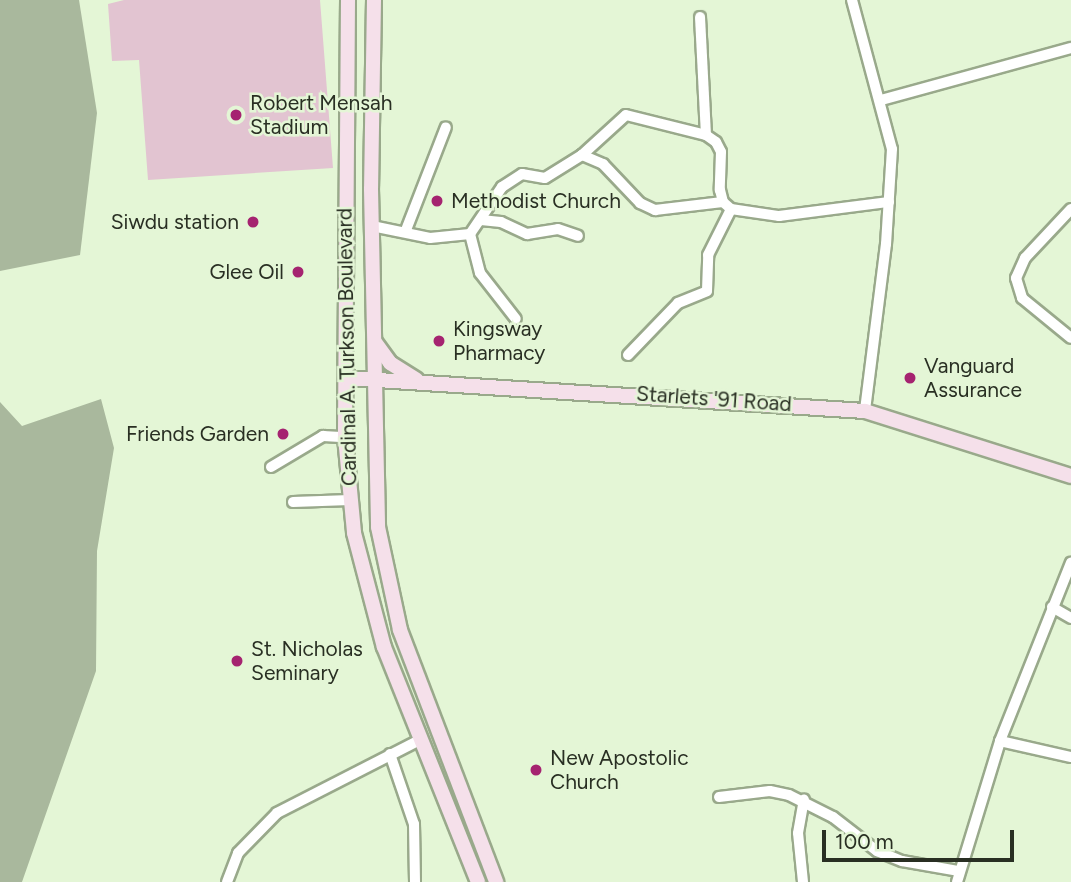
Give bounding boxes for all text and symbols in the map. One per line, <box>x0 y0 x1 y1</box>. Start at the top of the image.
place label: Robert Mensah Stadium <box>250 90 392 140</box>
marker: Robert Mensah Stadium <box>228 107 244 123</box>
place label: Methodist Church <box>451 188 621 214</box>
marker: Methodist Church <box>429 193 445 209</box>
street label: Cardinal A. Turkson Boulevard <box>332 208 362 486</box>
place label: Siwdu station <box>111 209 239 235</box>
marker: Siwdu station <box>245 214 261 230</box>
place label: Glee Oil <box>210 259 284 285</box>
marker: Glee Oil <box>290 264 306 280</box>
place label: Kingsway Pharmacy <box>453 316 545 366</box>
marker: Kingsway Pharmacy <box>431 333 447 349</box>
place label: Vanguard Assurance <box>924 353 1022 403</box>
marker: Vanguard Assurance <box>902 370 918 386</box>
street label: Starlets '91 Road <box>635 381 793 417</box>
place label: Friends Garden <box>126 421 269 447</box>
marker: Friends Garden <box>275 426 291 442</box>
place label: St. Nicholas Seminary <box>251 636 363 686</box>
marker: St. Nicholas Seminary <box>229 653 245 669</box>
place label: New Apostolic Church <box>550 745 689 795</box>
marker: New Apostolic Church <box>528 762 544 778</box>
scale bar <box>826 816 1018 860</box>
text: 100 m <box>835 829 894 854</box>

